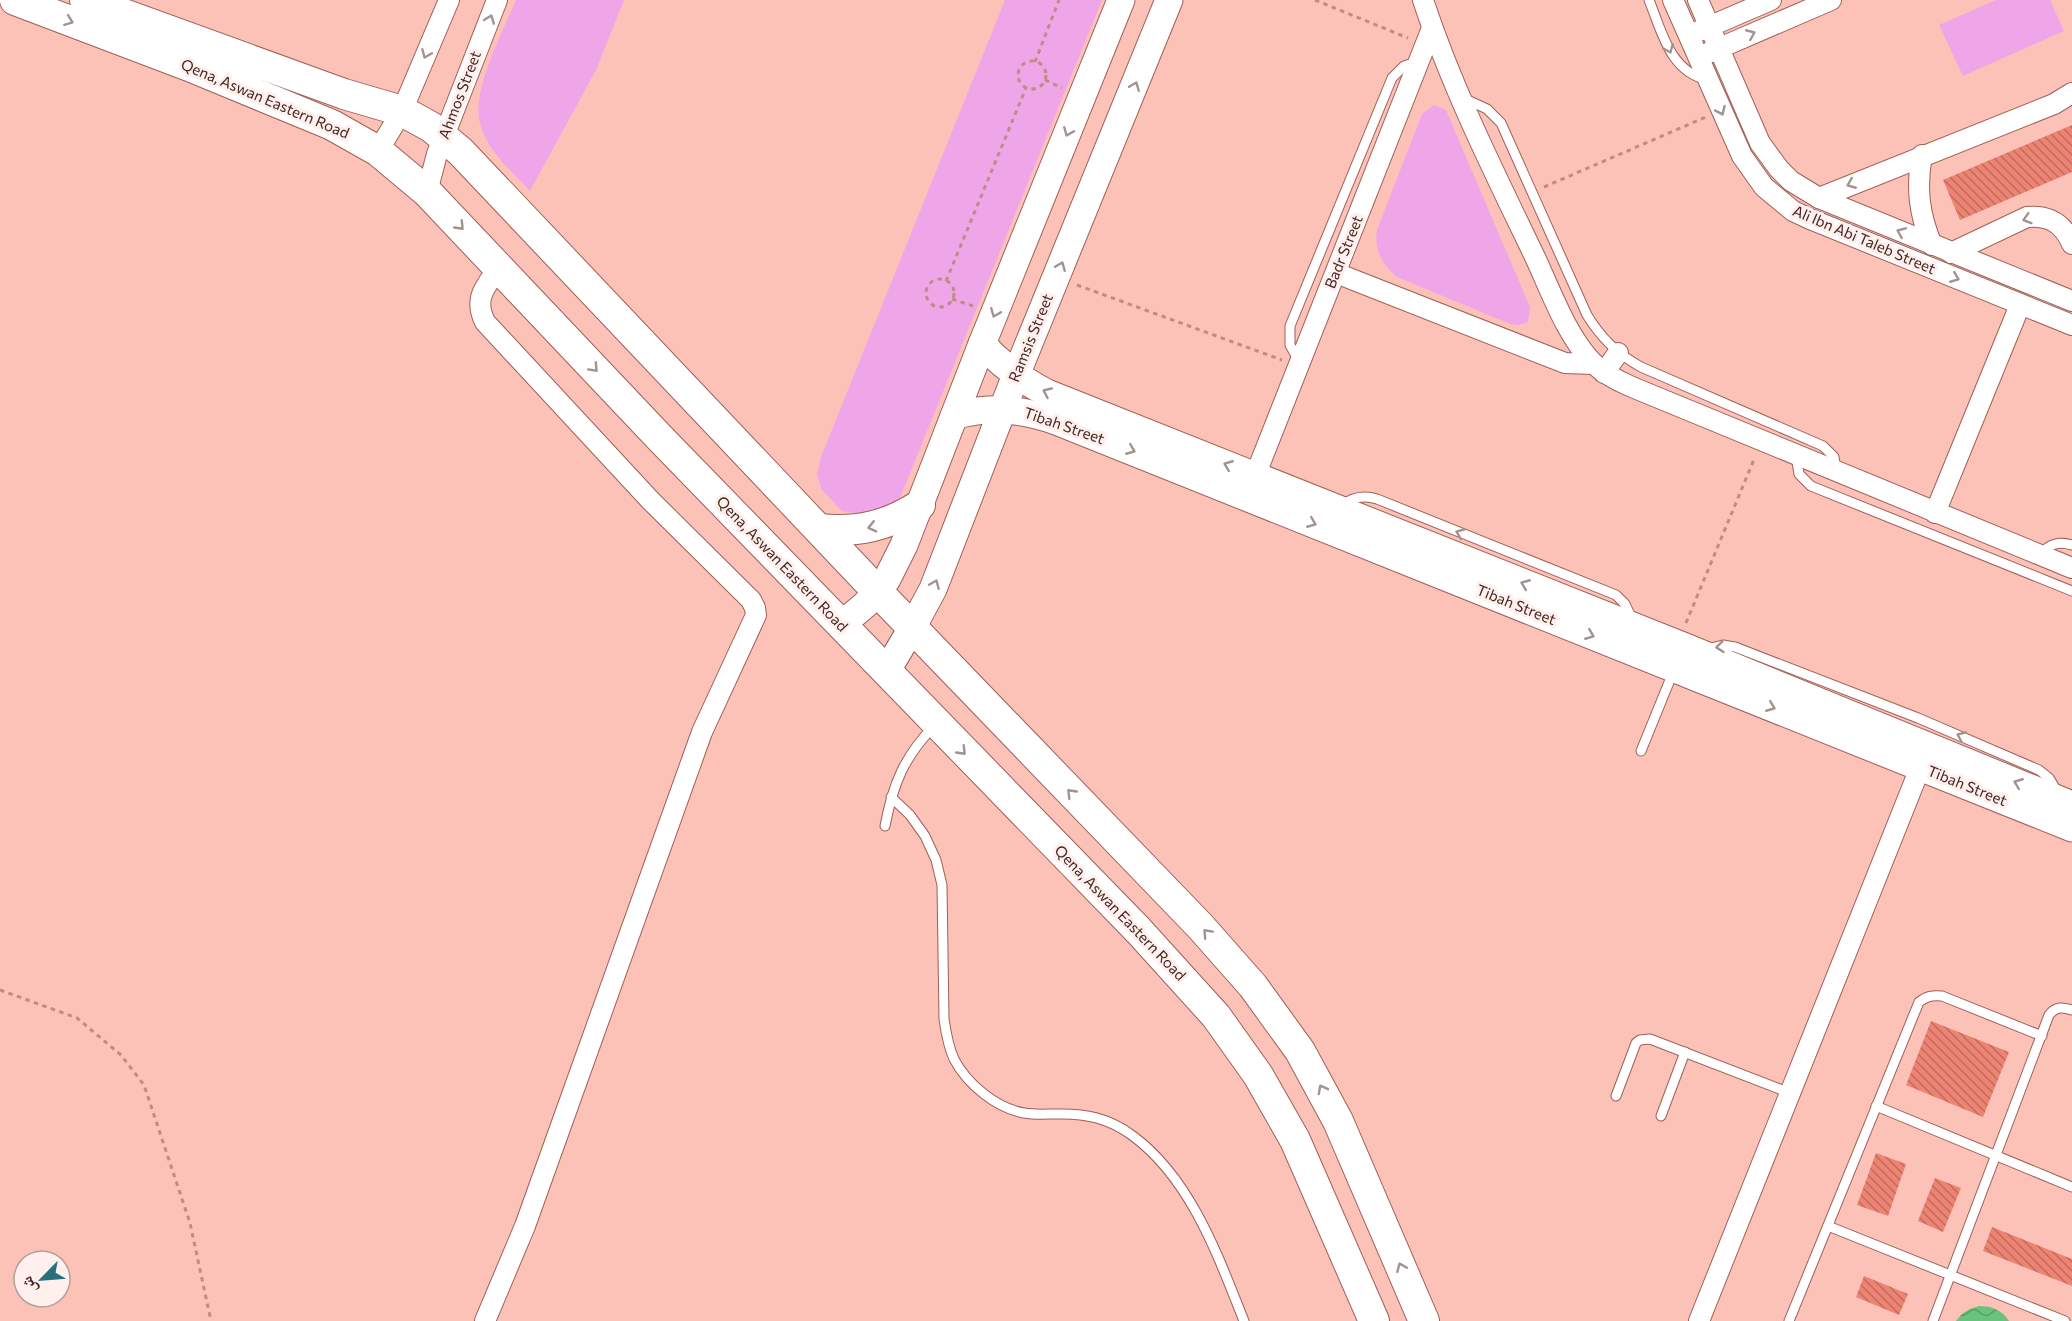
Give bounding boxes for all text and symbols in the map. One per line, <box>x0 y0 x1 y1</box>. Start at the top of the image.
one-way arrow <box>63 14 74 26</box>
one-way arrow <box>483 14 495 25</box>
one-way arrow <box>1745 29 1756 41</box>
one-way arrow <box>1662 42 1674 53</box>
one-way arrow <box>421 48 433 59</box>
street label: Ahmos Street <box>434 48 484 141</box>
street label: Qena, Aswan Eastern Road <box>179 54 352 142</box>
one-way arrow <box>1127 81 1140 92</box>
one-way arrow <box>1714 105 1726 116</box>
one-way arrow <box>1063 126 1075 137</box>
one-way arrow <box>1847 177 1858 189</box>
street label: Ali Ibn Abi Taleb Street <box>1790 201 1939 277</box>
street label: Badr Street <box>1320 212 1366 291</box>
one-way arrow <box>2022 212 2033 224</box>
one-way arrow <box>453 220 464 230</box>
one-way arrow <box>1896 227 1907 239</box>
one-way arrow <box>1054 262 1066 273</box>
one-way arrow <box>1948 271 1959 283</box>
street label: Ramsis Street <box>1004 291 1056 384</box>
one-way arrow <box>990 307 1002 318</box>
one-way arrow <box>587 361 598 372</box>
one-way arrow <box>1042 387 1053 399</box>
street label: Tibah Street <box>1022 403 1107 447</box>
one-way arrow <box>1125 443 1135 456</box>
one-way arrow <box>1223 460 1234 472</box>
street label: Qena, Aswan Eastern Road <box>713 492 852 635</box>
one-way arrow <box>1305 516 1316 528</box>
one-way arrow <box>867 520 877 533</box>
one-way arrow <box>1455 528 1466 540</box>
one-way arrow <box>1521 579 1532 591</box>
one-way arrow <box>928 580 940 591</box>
street label: Tibah Street <box>1474 580 1559 628</box>
one-way arrow <box>1584 627 1595 640</box>
one-way arrow <box>1716 640 1725 653</box>
one-way arrow <box>1765 700 1776 712</box>
one-way arrow <box>1956 731 1967 743</box>
one-way arrow <box>955 743 966 754</box>
street label: Tibah Street <box>1925 761 2010 809</box>
one-way arrow <box>2013 778 2024 790</box>
one-way arrow <box>1067 789 1078 799</box>
street label: Qena, Aswan Eastern Road <box>1051 841 1190 984</box>
one-way arrow <box>1203 929 1214 940</box>
one-way arrow <box>1318 1085 1329 1096</box>
north arrow <box>12 1249 72 1309</box>
one-way arrow <box>1397 1263 1409 1274</box>
text: ش <box>16 1273 41 1297</box>

